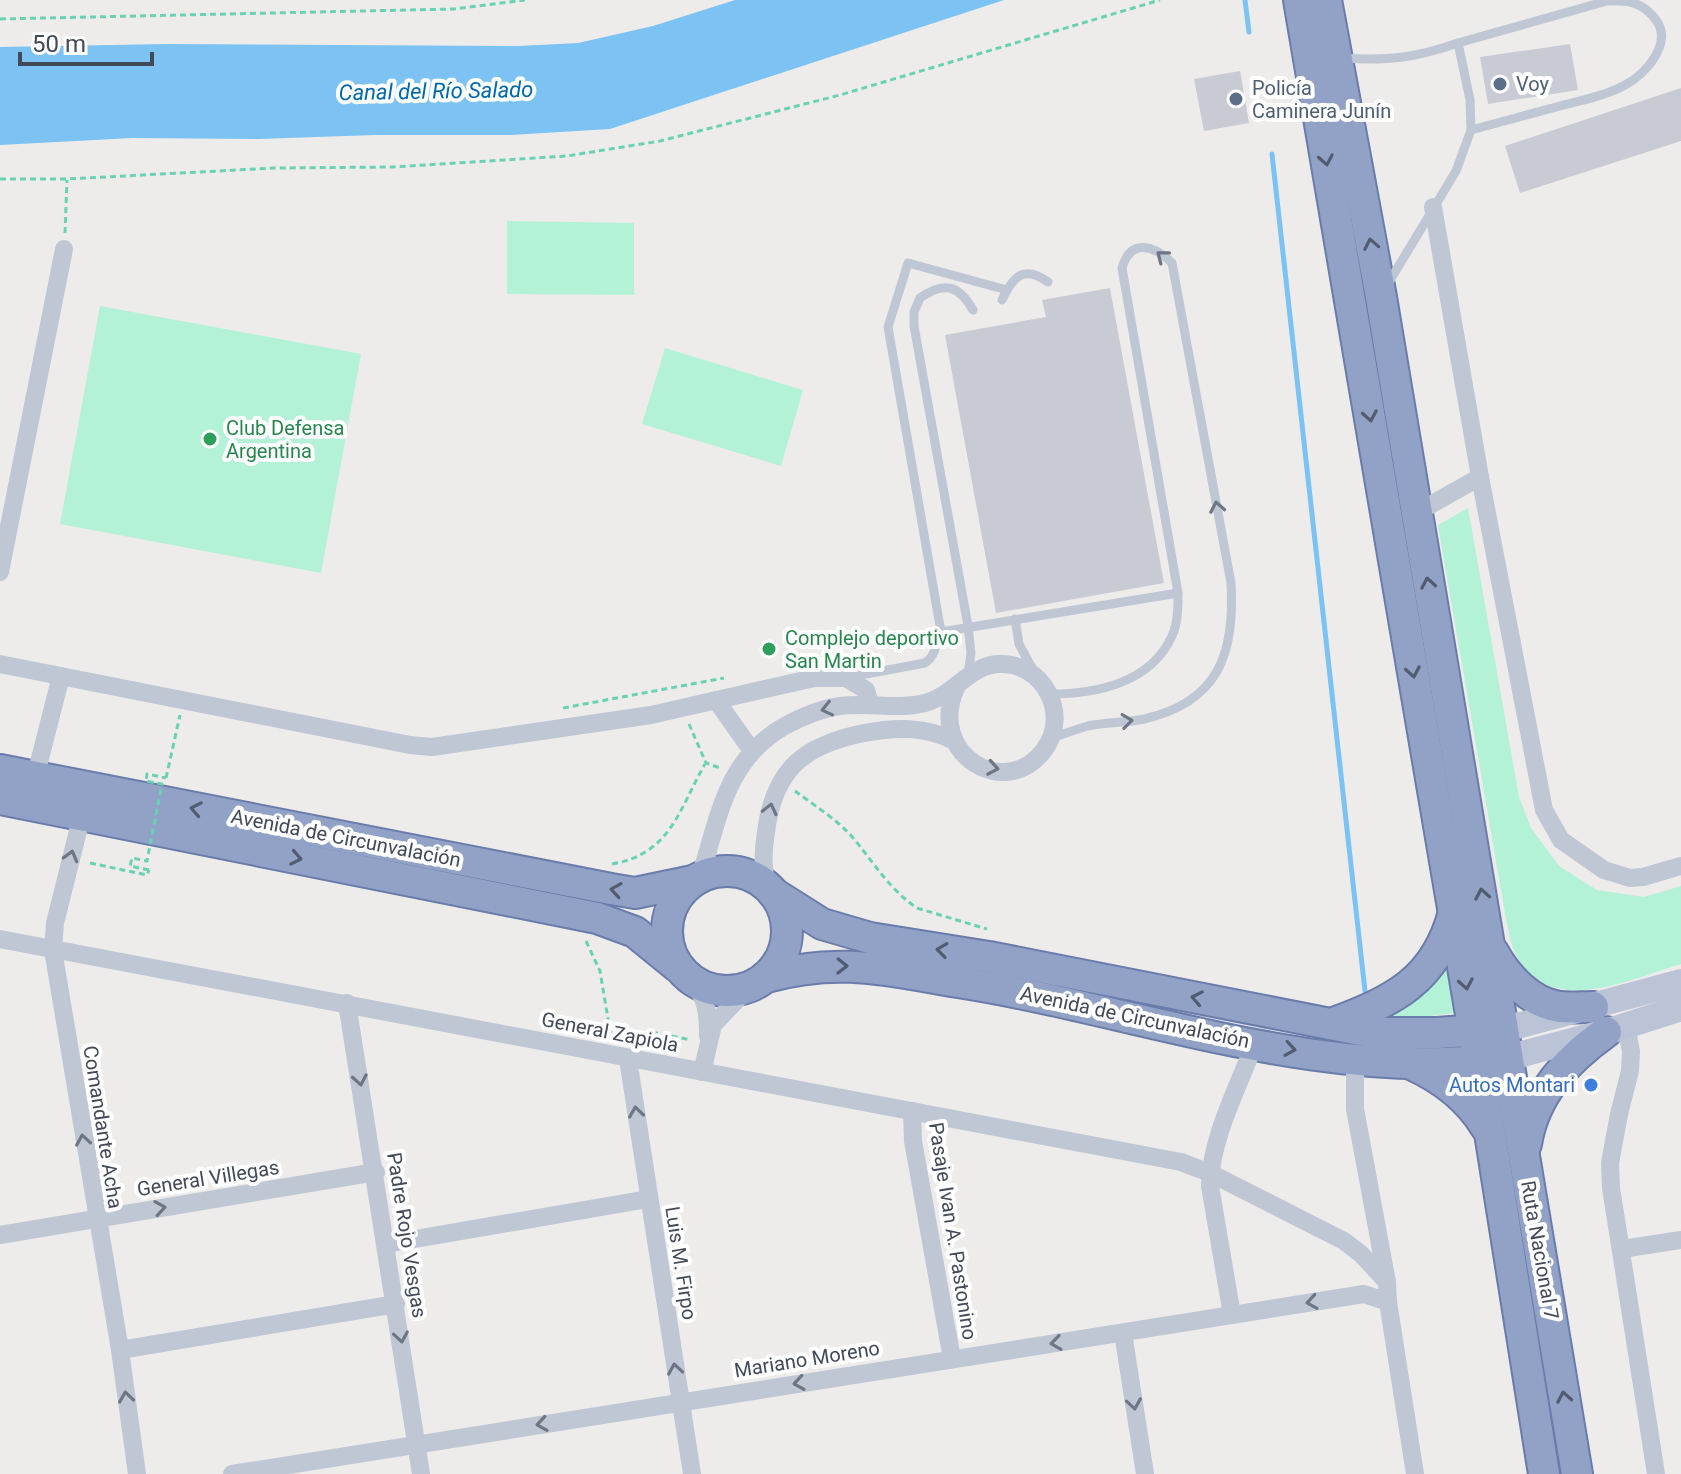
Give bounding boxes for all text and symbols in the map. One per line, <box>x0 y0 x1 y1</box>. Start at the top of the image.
scale bar <box>20 16 152 66</box>
text: 50 m <box>32 30 86 58</box>
place label: Voy <box>1516 72 1550 96</box>
marker: Voy <box>1491 75 1509 93</box>
place label: Policía Caminera Junín <box>1252 76 1391 123</box>
water label: Canal del Río Salado <box>338 77 534 105</box>
marker: Policía Caminera Junín <box>1227 90 1245 108</box>
one-way arrow <box>1317 153 1334 167</box>
one-way arrow <box>1363 237 1380 251</box>
one-way arrow <box>1156 252 1171 266</box>
one-way arrow <box>1360 409 1377 423</box>
place label: Club Defensa Argentina <box>226 416 344 463</box>
marker: Club Defensa Argentina <box>201 430 219 448</box>
one-way arrow <box>1209 500 1226 513</box>
one-way arrow <box>1421 576 1438 590</box>
place label: Complejo deportivo San Martin <box>785 626 959 673</box>
marker: Complejo deportivo San Martin <box>760 640 778 658</box>
one-way arrow <box>1404 666 1421 679</box>
one-way arrow <box>820 700 834 717</box>
one-way arrow <box>1121 713 1134 730</box>
one-way arrow <box>986 759 999 776</box>
one-way arrow <box>189 802 203 819</box>
one-way arrow <box>761 803 778 817</box>
street label: Avenida de Circunvalación <box>229 804 463 872</box>
one-way arrow <box>289 848 303 865</box>
one-way arrow <box>62 849 78 863</box>
one-way arrow <box>610 882 623 899</box>
one-way arrow <box>1474 888 1491 901</box>
one-way arrow <box>935 942 949 959</box>
one-way arrow <box>836 957 849 974</box>
one-way arrow <box>1457 977 1474 991</box>
street label: Avenida de Circunvalación <box>1018 981 1252 1053</box>
one-way arrow <box>1191 990 1205 1007</box>
street label: General Zapiola <box>539 1007 681 1057</box>
one-way arrow <box>1283 1040 1297 1057</box>
street label: Comandante Acha <box>78 1044 128 1210</box>
one-way arrow <box>351 1073 368 1087</box>
place label: Autos Montari <box>1449 1073 1575 1097</box>
marker: Autos Montari <box>1582 1076 1600 1094</box>
one-way arrow <box>628 1105 645 1119</box>
street label: Pasaje Ivan A. Pastonino <box>924 1121 982 1341</box>
one-way arrow <box>75 1133 92 1147</box>
street label: Padre Rojo Vesgas <box>382 1150 432 1320</box>
street label: General Villegas <box>135 1155 281 1201</box>
street label: Ruta Nacional 7 <box>1516 1179 1564 1321</box>
one-way arrow <box>153 1200 167 1217</box>
street label: Luis M. Firpo <box>660 1205 702 1321</box>
one-way arrow <box>1306 1293 1319 1310</box>
one-way arrow <box>391 1330 408 1344</box>
one-way arrow <box>1049 1334 1062 1351</box>
street label: Mariano Moreno <box>733 1336 881 1382</box>
one-way arrow <box>667 1362 684 1376</box>
one-way arrow <box>792 1374 805 1391</box>
one-way arrow <box>118 1390 135 1404</box>
one-way arrow <box>1557 1390 1574 1404</box>
one-way arrow <box>1125 1397 1142 1410</box>
one-way arrow <box>535 1415 549 1432</box>

